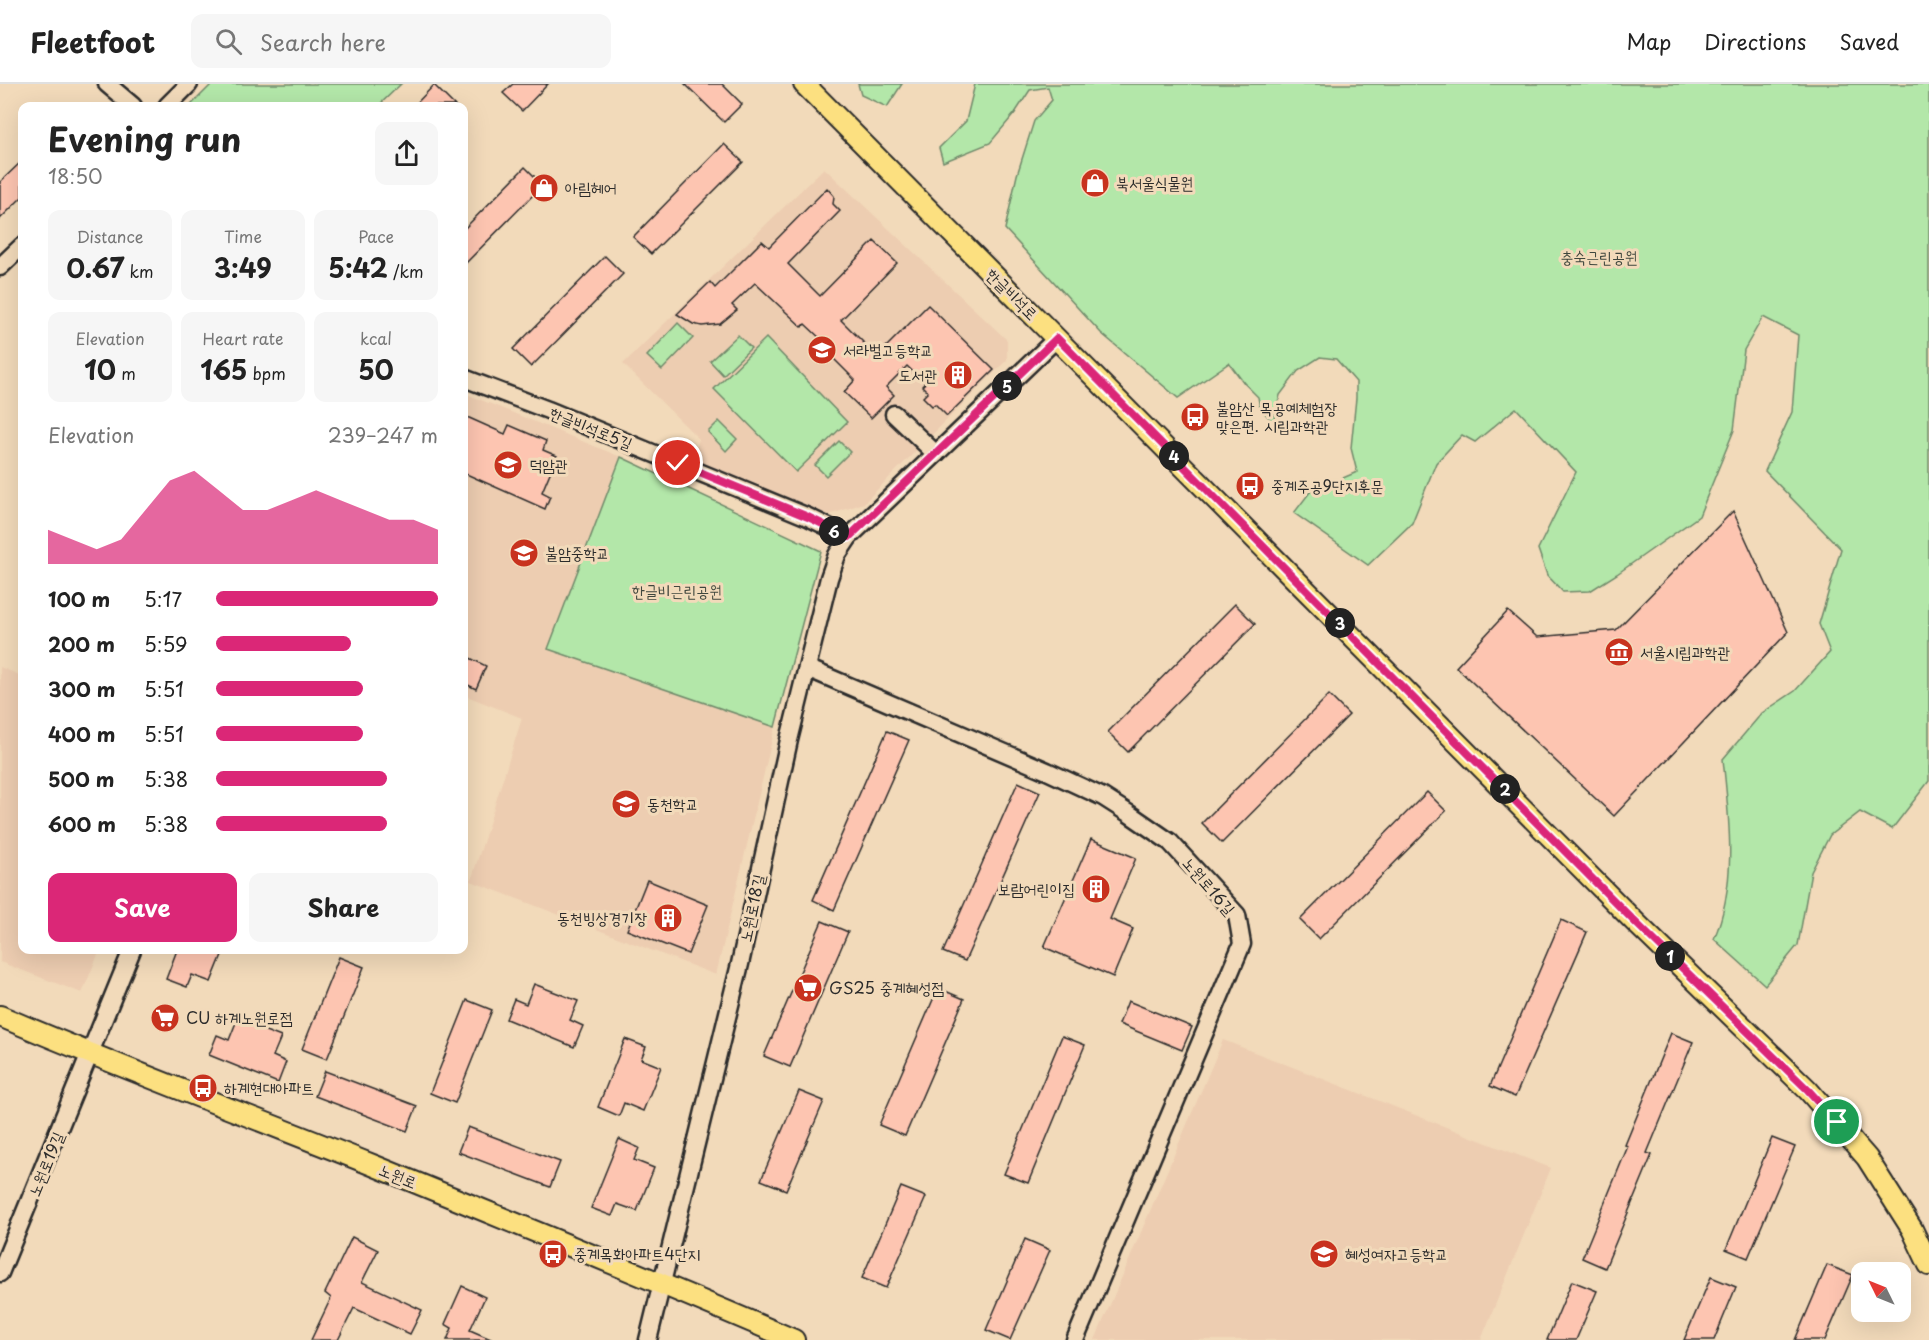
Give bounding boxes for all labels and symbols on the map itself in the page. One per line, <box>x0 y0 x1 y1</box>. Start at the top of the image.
shop icon: 북서울식물원 <box>1079 167 1111 199</box>
place label: 북서울식물원 <box>1116 170 1193 194</box>
shop icon: 아림헤어 <box>528 172 560 204</box>
place label: 아림헤어 <box>565 175 617 199</box>
park label: 충숙근린공원 <box>1560 244 1638 268</box>
street label: 한글비석로 <box>981 262 1044 325</box>
school or university icon: 서라벌고등학교 <box>806 334 838 366</box>
place label: 서라벌고등학교 <box>843 337 933 361</box>
building icon: 도서관 <box>942 359 974 391</box>
place label: 도서관 <box>898 362 937 386</box>
pin: 5 <box>992 371 1022 401</box>
place label: 불암산 목공예체험장 맞은편. 시립과학관 <box>1216 395 1337 437</box>
street label: 한글비석로5길 <box>546 400 637 455</box>
bus stop icon: 불암산 목공예체험장 맞은편. 시립과학관 <box>1179 401 1211 433</box>
pin <box>652 437 703 488</box>
pin: 4 <box>1159 441 1189 471</box>
school or university icon: 덕암관 <box>492 449 524 481</box>
place label: 덕암관 <box>529 452 568 476</box>
bus stop icon: 중계주공9단지후문 <box>1234 470 1266 502</box>
place label: 중계주공9단지후문 <box>1271 473 1383 497</box>
pin: 6 <box>819 516 849 546</box>
school or university icon: 불암중학교 <box>508 537 540 569</box>
place label: 불암중학교 <box>545 540 609 564</box>
park label: 한글비근린공원 <box>632 578 722 602</box>
pin: 3 <box>1325 608 1355 638</box>
museum icon: 서울시립과학관 <box>1603 636 1635 668</box>
place label: 서울시립과학관 <box>1640 639 1730 663</box>
pin: 2 <box>1490 774 1520 804</box>
school or university icon: 동천학교 <box>610 788 642 820</box>
place label: 동천학교 <box>647 791 699 815</box>
street label: 노원로16길 <box>1178 851 1242 920</box>
street label: 노원로18길 <box>732 872 770 944</box>
building icon: 보람어린이집 <box>1080 873 1112 905</box>
place label: 보람어린이집 <box>998 876 1075 900</box>
building icon: 동천빙상경기장 <box>652 902 684 934</box>
place label: 동천빙상경기장 <box>557 905 647 929</box>
pin: 1 <box>1655 941 1685 971</box>
supermarket icon: GS25 중계혜성점 <box>792 972 824 1004</box>
place label: GS25 중계혜성점 <box>829 975 944 999</box>
supermarket icon: CU 하계노원로점 <box>149 1002 181 1034</box>
place label: CU 하계노원로점 <box>186 1005 293 1029</box>
bus stop icon: 하계현대아파트 <box>187 1072 219 1104</box>
place label: 하계현대아파트 <box>224 1075 314 1099</box>
pin <box>1811 1096 1862 1147</box>
street label: 노원로19길 <box>21 1127 69 1200</box>
street label: 노원로 <box>376 1157 421 1193</box>
bus stop icon: 중계목화아파트4단지 <box>537 1238 569 1270</box>
school or university icon: 혜성여자고등학교 <box>1308 1238 1340 1270</box>
place label: 중계목화아파트4단지 <box>574 1241 700 1265</box>
place label: 혜성여자고등학교 <box>1345 1241 1448 1265</box>
north arrow <box>1851 1262 1911 1322</box>

